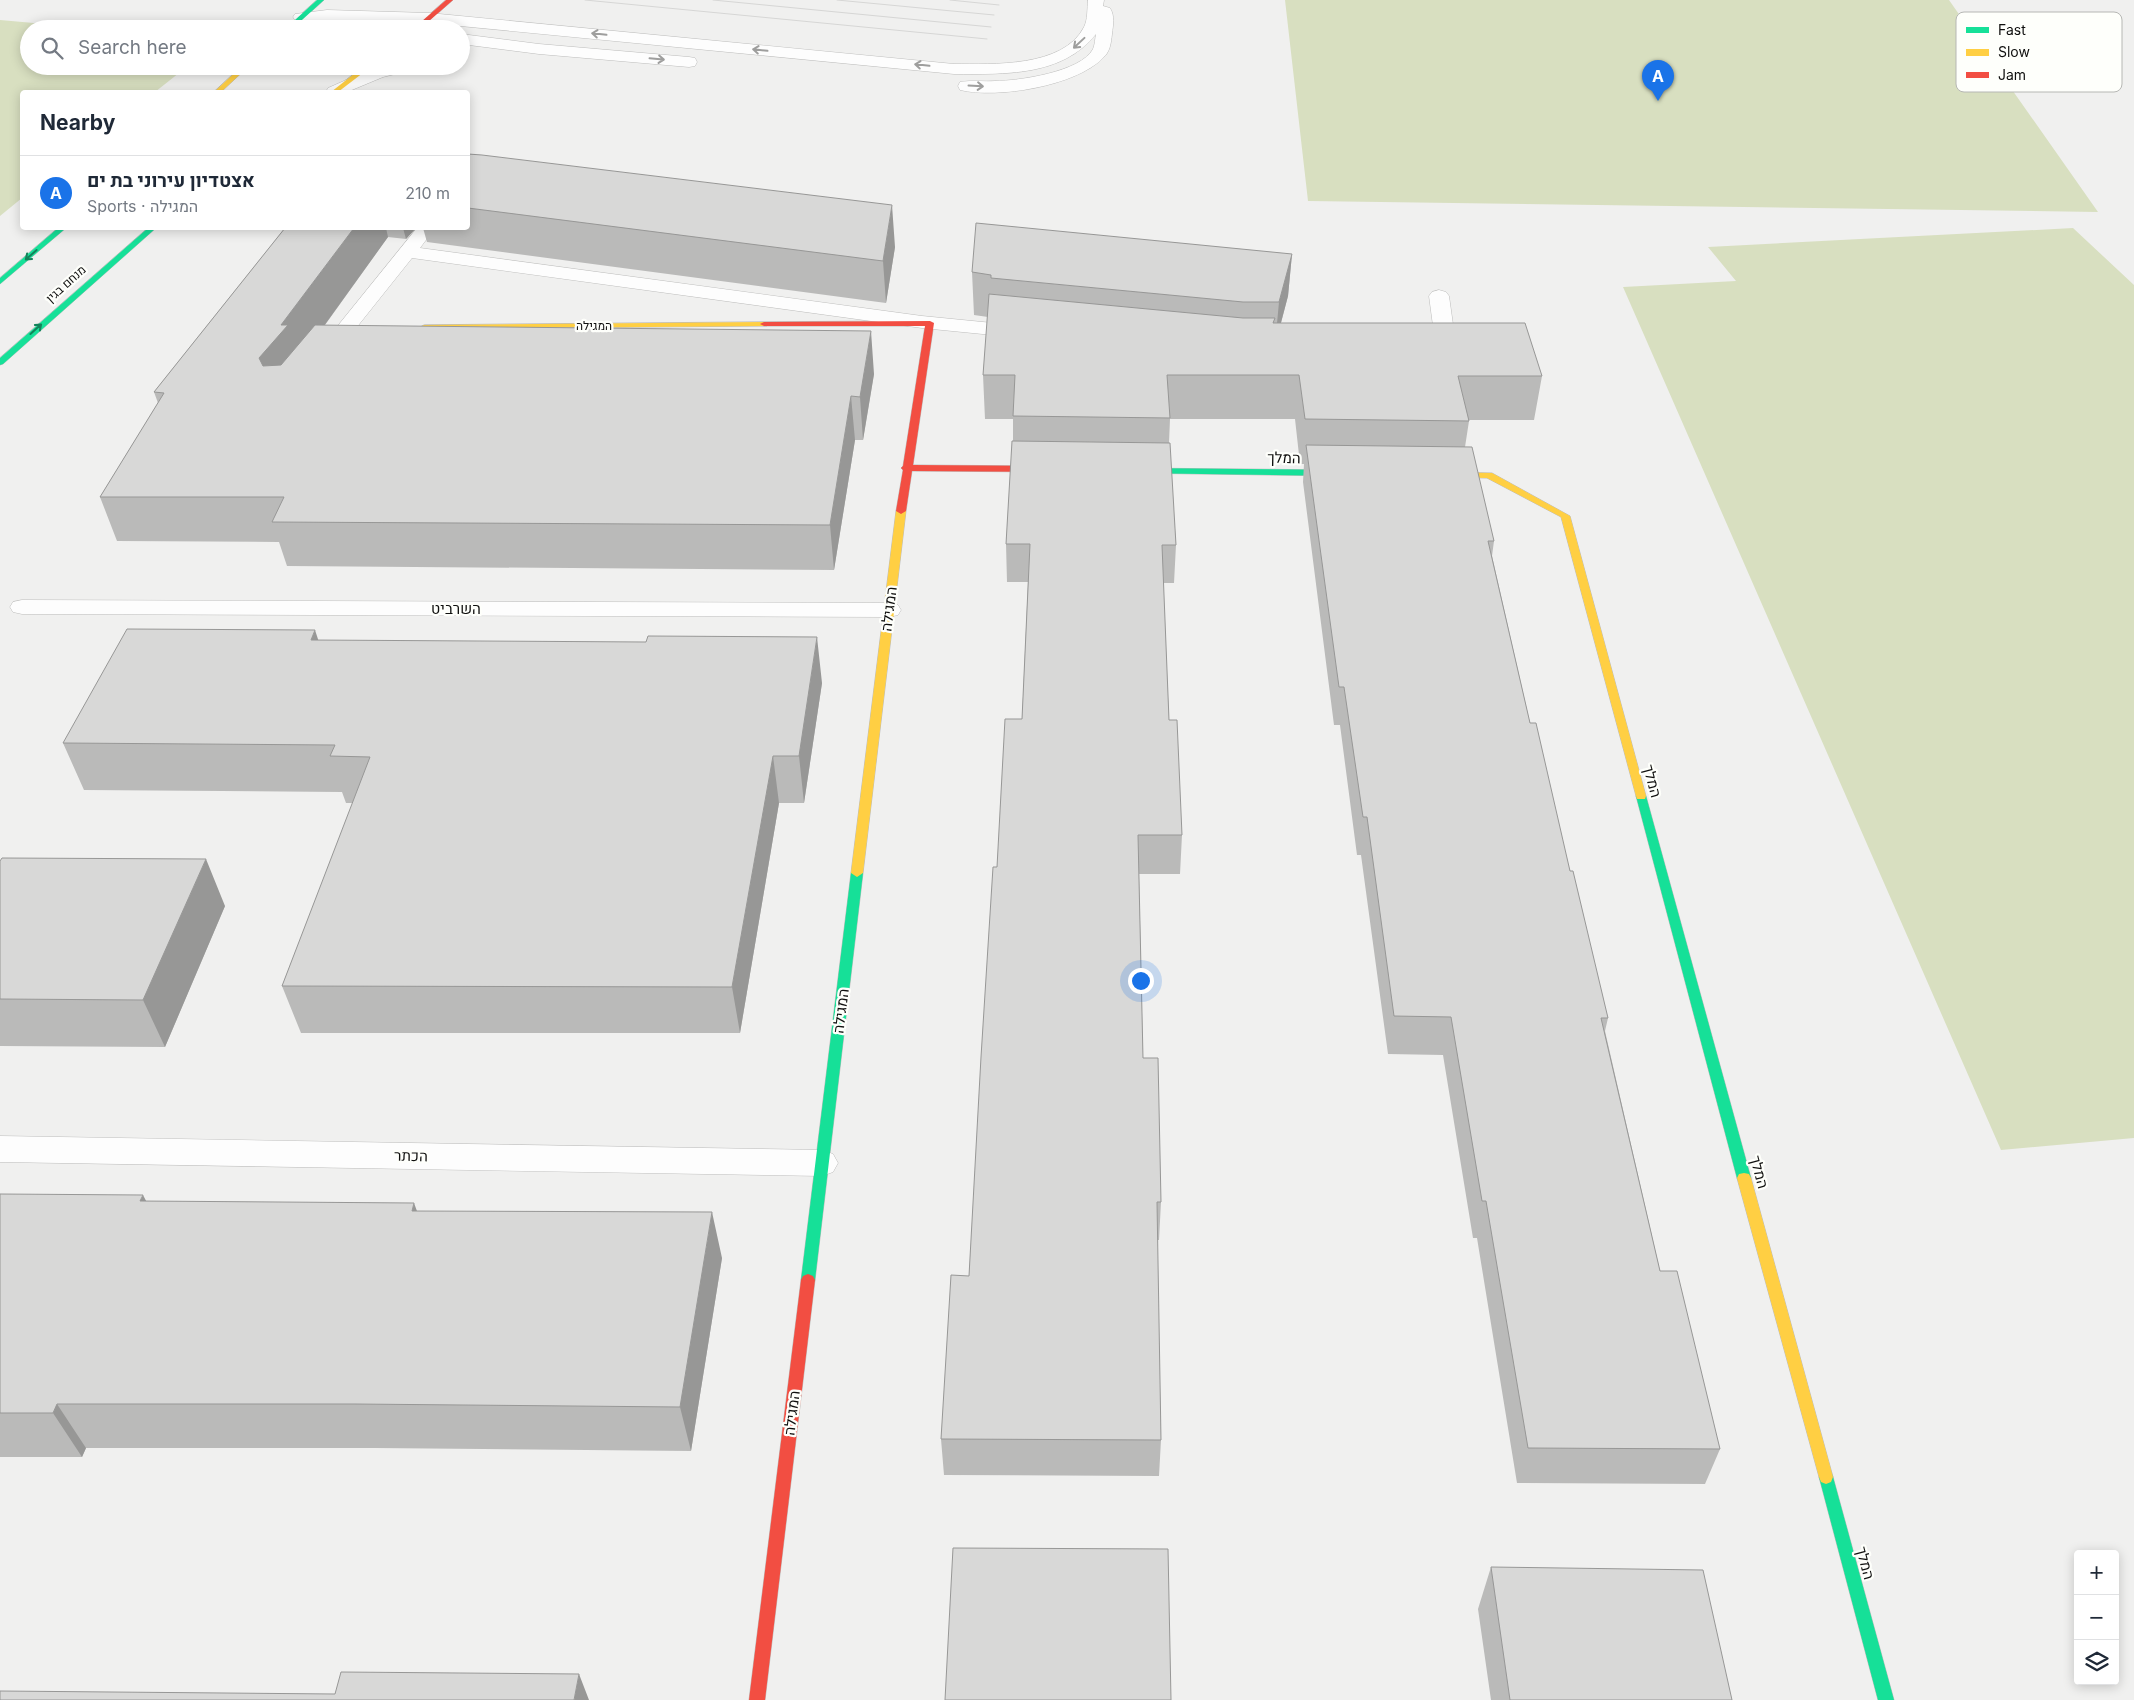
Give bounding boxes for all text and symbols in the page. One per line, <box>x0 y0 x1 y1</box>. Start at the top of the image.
legend <box>1956 12 2122 92</box>
search box <box>20 20 470 75</box>
text: Fast <box>1998 21 2026 38</box>
one-way arrow <box>591 29 607 39</box>
icon: search <box>38 34 66 62</box>
text: Search here <box>78 36 187 59</box>
one-way arrow <box>1072 37 1085 49</box>
text: Slow <box>1998 43 2030 60</box>
one-way arrow <box>753 45 769 55</box>
one-way arrow <box>649 54 665 64</box>
pin: A <box>1642 60 1674 101</box>
one-way arrow <box>914 61 930 70</box>
text: Jam <box>1998 66 2026 83</box>
one-way arrow <box>968 82 984 91</box>
text: Nearby <box>40 110 115 135</box>
text: אצטדיון עירוני בת ים <box>87 169 255 192</box>
text: A <box>50 183 62 203</box>
text: 210 m <box>405 183 450 203</box>
text: Sports · המגילה <box>87 196 198 216</box>
one-way arrow <box>25 249 38 260</box>
street label: מנחם בגין <box>43 262 89 305</box>
street label: המגילה <box>576 318 612 333</box>
one-way arrow <box>30 324 43 335</box>
street label: המלך <box>1267 448 1301 467</box>
street label: המגילה <box>876 585 901 633</box>
street label: השרביט <box>431 599 481 618</box>
street label: המלך <box>1639 762 1666 799</box>
your location <box>1128 968 1154 994</box>
street label: המגילה <box>828 987 853 1035</box>
street label: הכתר <box>394 1146 428 1165</box>
street label: המלך <box>1746 1153 1773 1190</box>
street label: המגילה <box>779 1389 804 1437</box>
street label: המלך <box>1852 1544 1879 1581</box>
map controls <box>2074 1550 2119 1685</box>
button: + <box>2074 1550 2119 1595</box>
button: − <box>2074 1595 2119 1640</box>
button: layers <box>2074 1640 2119 1685</box>

